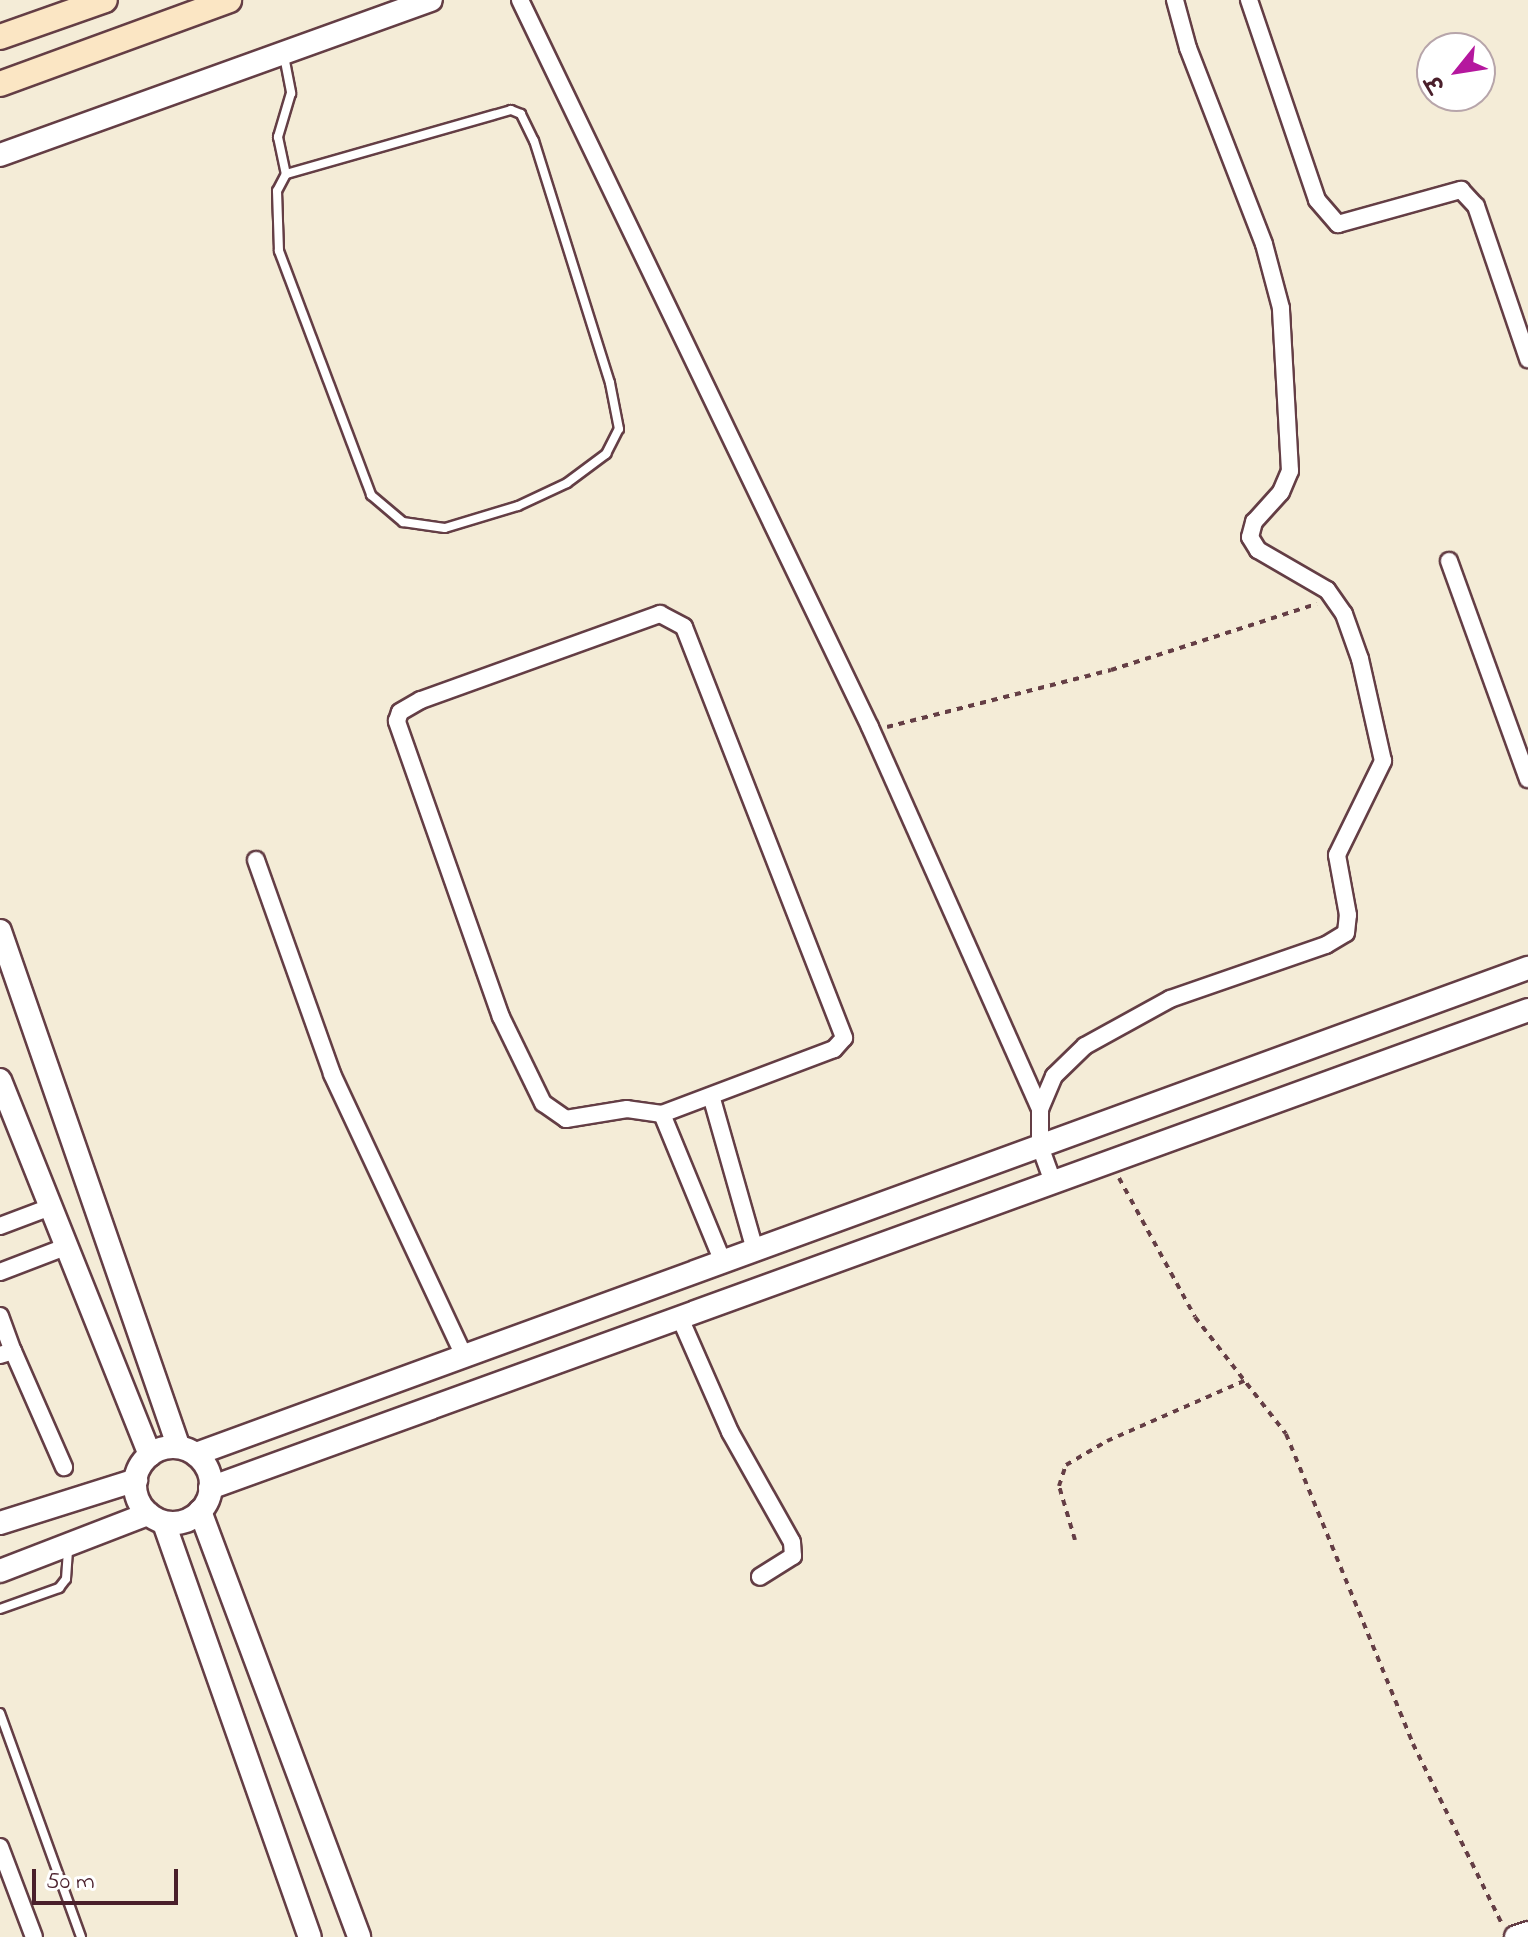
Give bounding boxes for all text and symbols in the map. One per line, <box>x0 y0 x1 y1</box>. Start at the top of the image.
north arrow <box>1416 32 1496 112</box>
text: उ <box>1419 69 1454 97</box>
scale bar <box>36 1853 182 1903</box>
text: 50 m <box>46 1865 95 1900</box>

